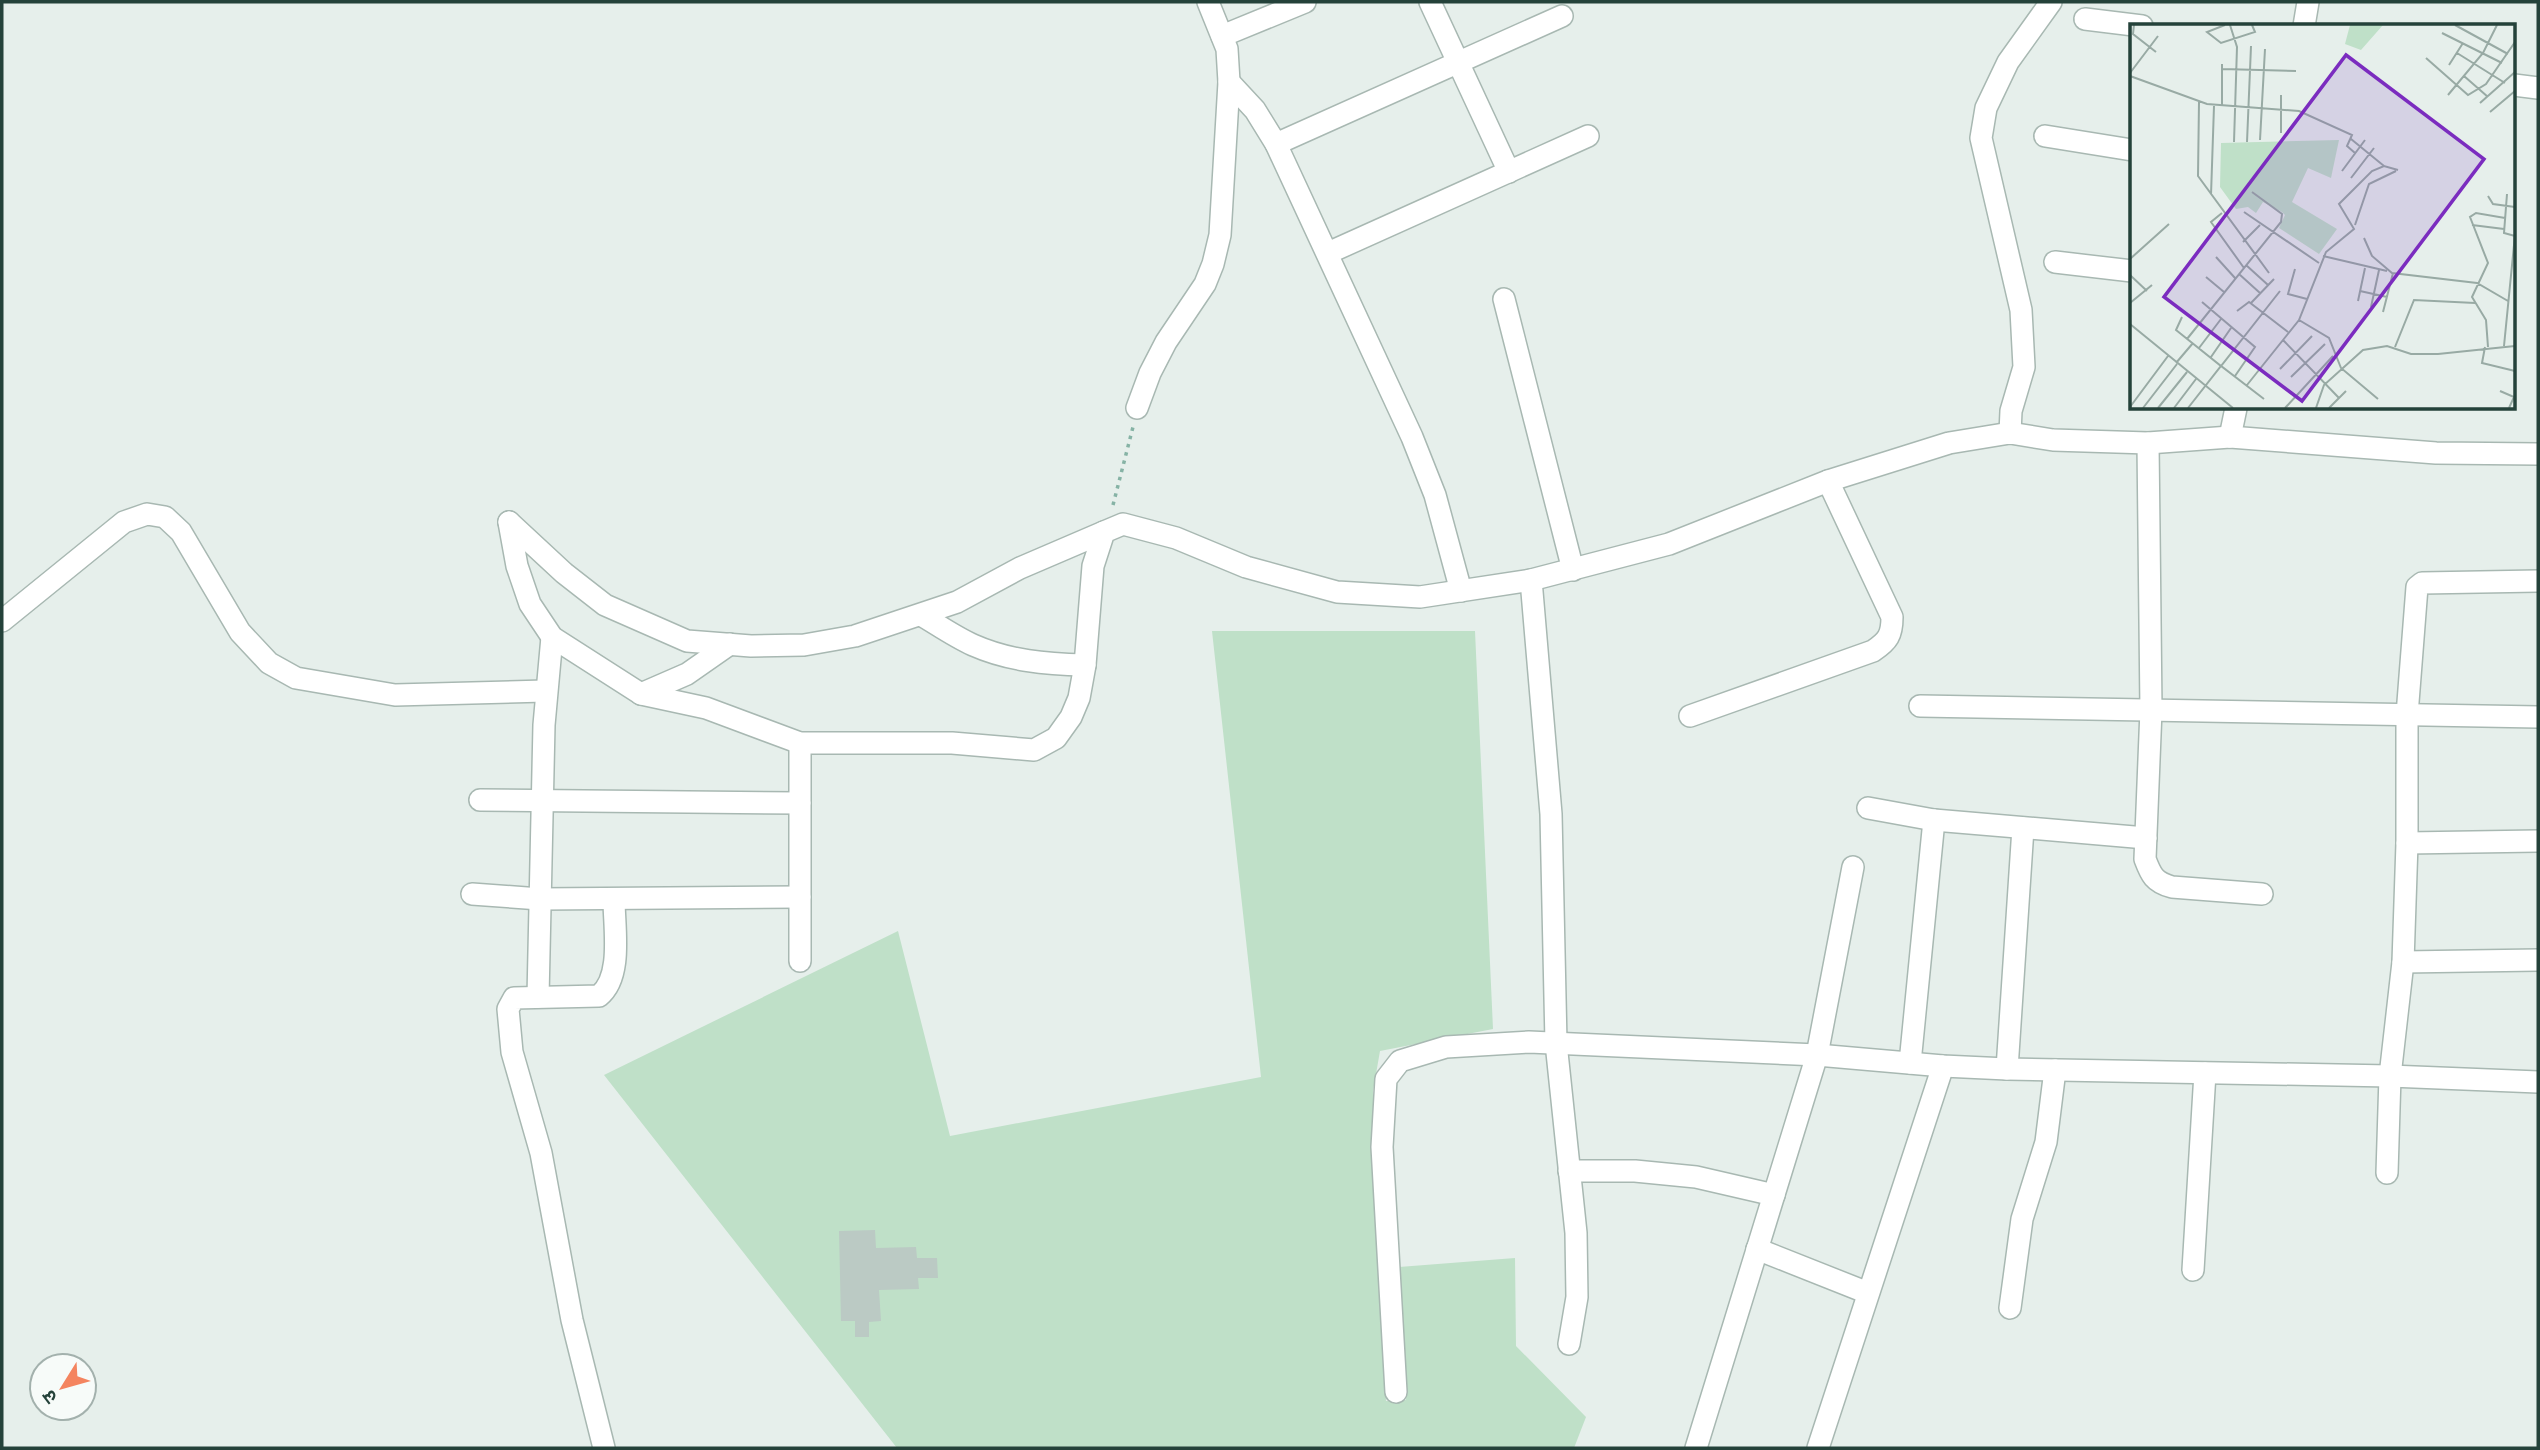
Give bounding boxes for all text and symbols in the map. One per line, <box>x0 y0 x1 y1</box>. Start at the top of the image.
inset map <box>2130 24 2516 410</box>
north arrow <box>28 1352 98 1422</box>
text: उ <box>37 1385 62 1408</box>

